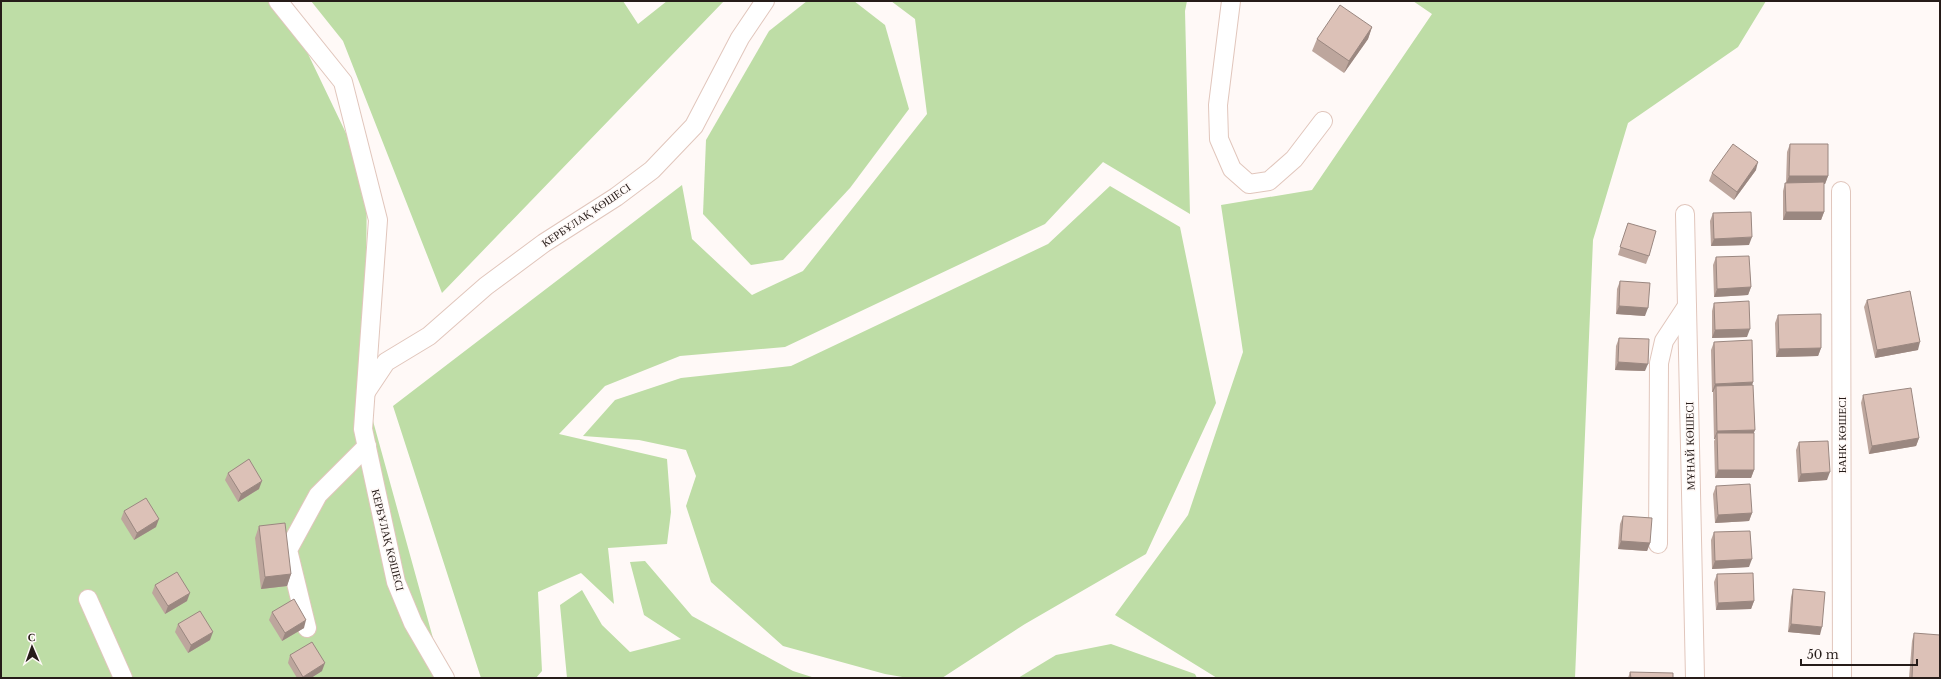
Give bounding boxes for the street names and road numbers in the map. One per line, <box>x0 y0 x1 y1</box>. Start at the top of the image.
street label: КЕРБҰЛАҚ КӨШЕСІ <box>539 180 633 250</box>
street label: БАНК КӨШЕСІ <box>1835 396 1849 473</box>
street label: МҰНАЙ КӨШЕСІ <box>1682 401 1698 491</box>
street label: КЕРБҰЛАҚ КӨШЕСІ <box>369 488 408 593</box>

